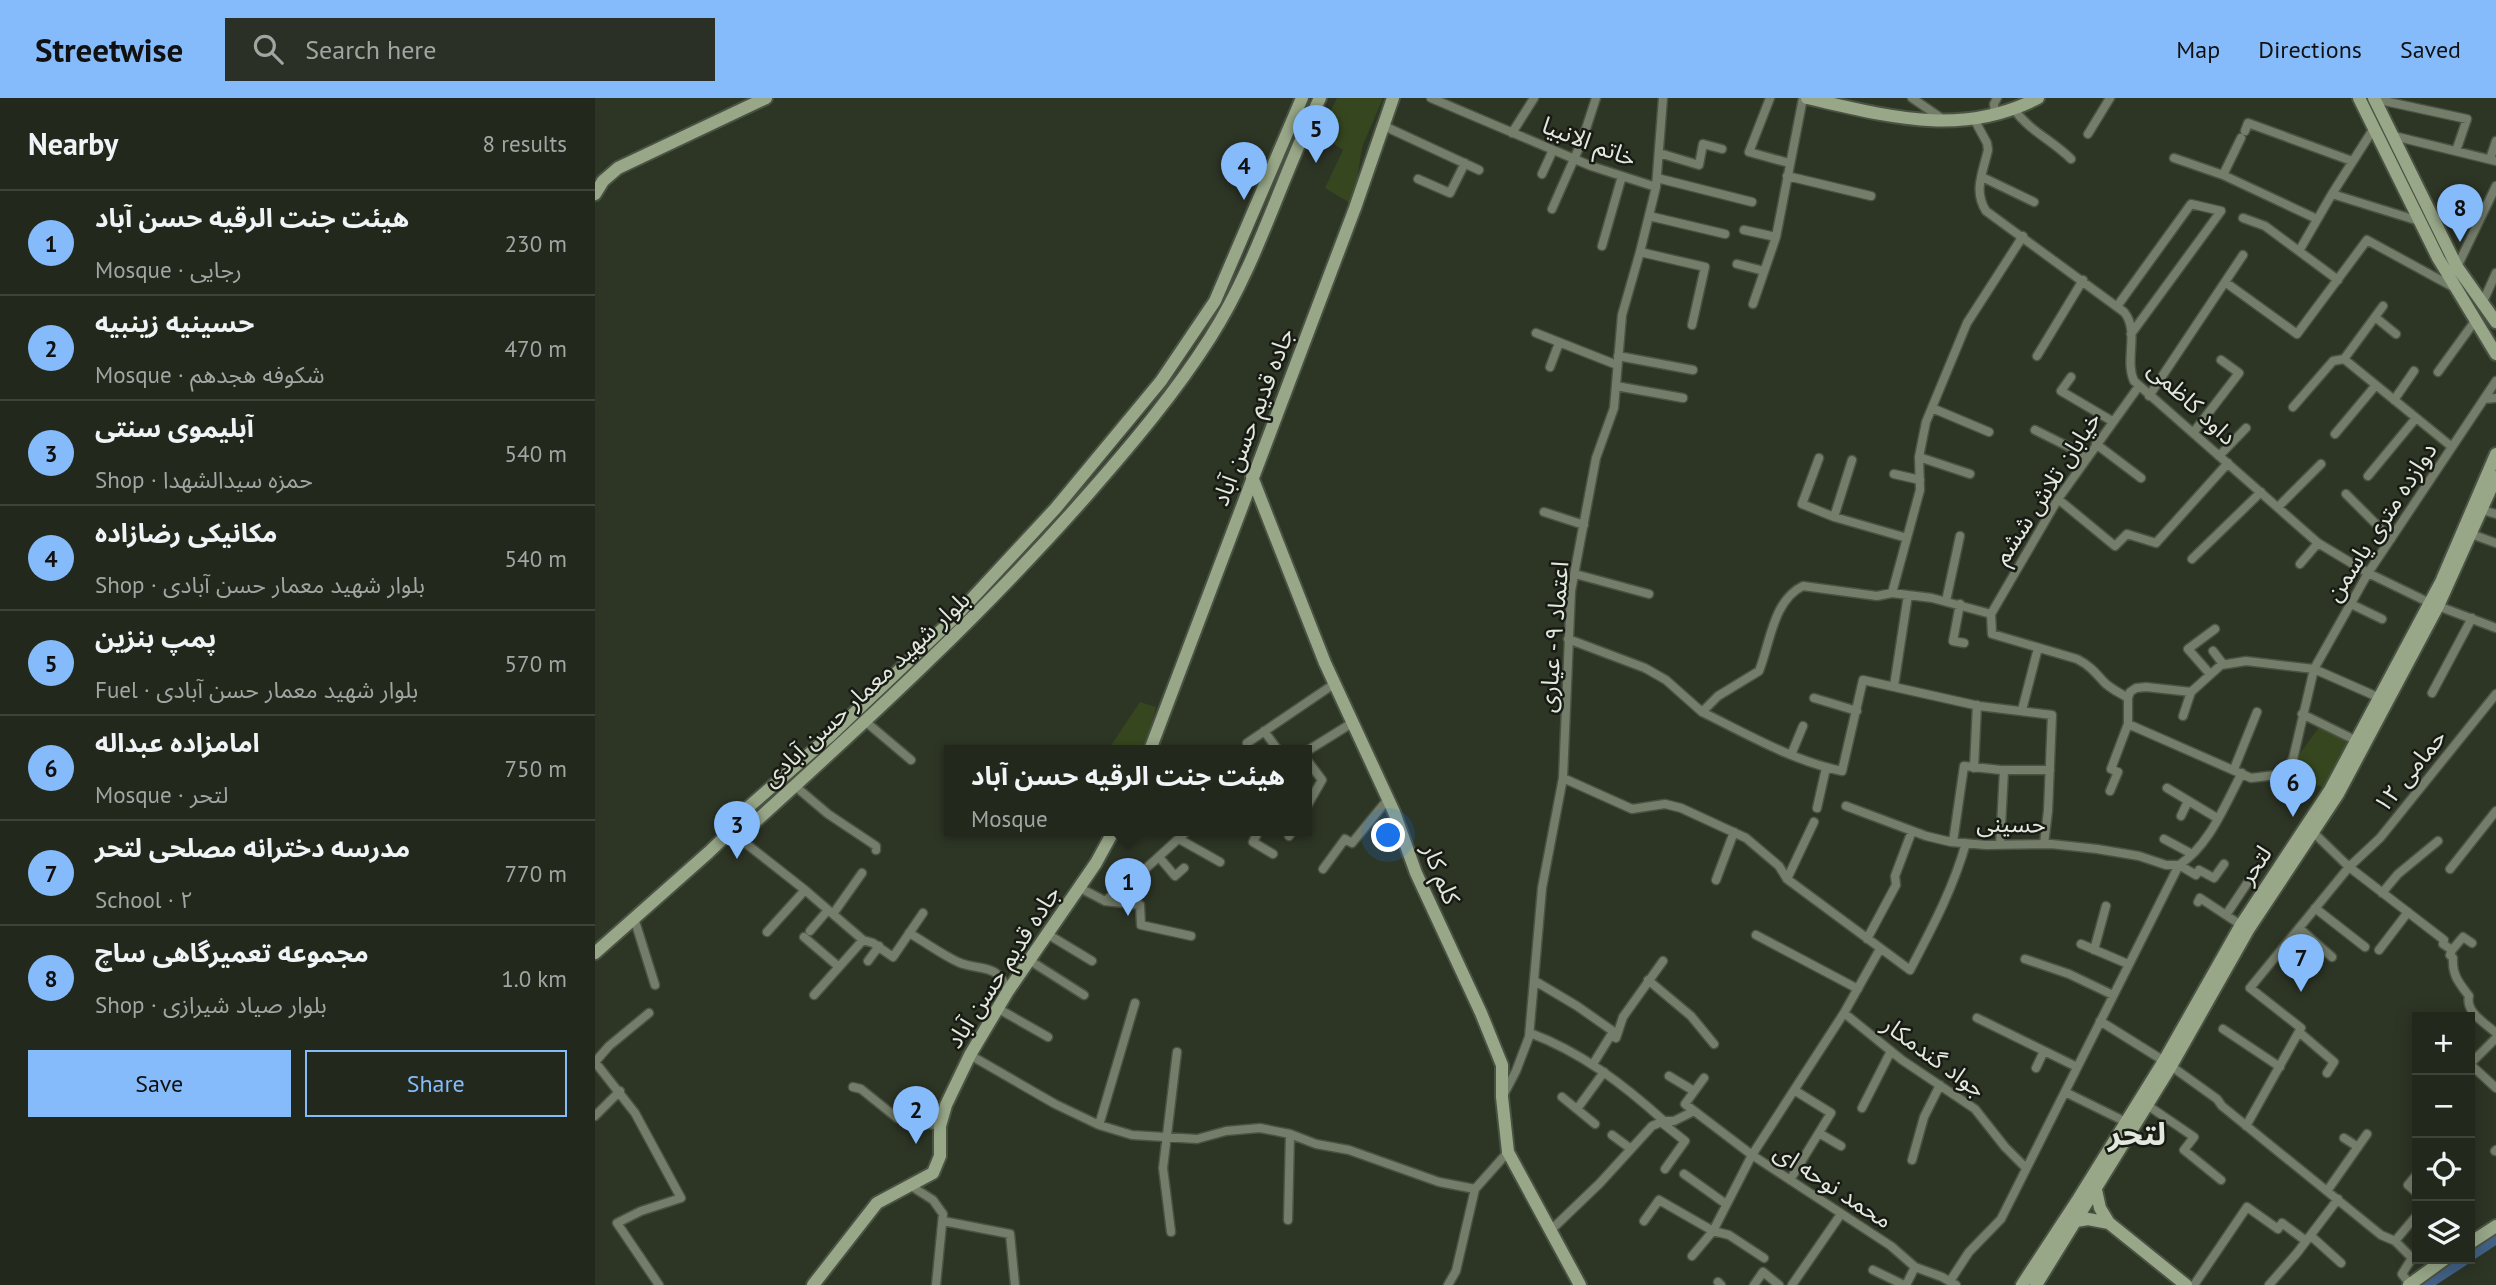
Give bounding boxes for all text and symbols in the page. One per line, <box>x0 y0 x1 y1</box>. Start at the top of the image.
search box <box>225 18 715 81</box>
text: Streetwise <box>35 28 183 71</box>
icon: search <box>249 30 287 68</box>
text: Search here <box>305 33 436 66</box>
text: Map <box>2176 34 2220 65</box>
text: Directions <box>2258 34 2362 65</box>
text: Saved <box>2400 34 2461 65</box>
pin: 5 <box>1293 105 1339 163</box>
street label: خاتم الانبیا <box>1537 109 1641 176</box>
text: Nearby <box>28 124 118 163</box>
text: 8 results <box>483 129 567 158</box>
pin: 4 <box>1221 142 1267 200</box>
pin: 8 <box>2437 184 2483 242</box>
text: هیئت جنت الرقیه حسن آباد <box>95 201 409 234</box>
text: 1 <box>44 229 58 258</box>
text: 230 m <box>505 229 567 258</box>
text: Mosque · رجایی <box>95 255 242 284</box>
text: حسینیه زینبیه <box>95 306 254 339</box>
street label: جاده قدیم حسن آباد <box>1204 323 1303 511</box>
text: 2 <box>44 334 58 363</box>
text: 470 m <box>505 334 567 363</box>
street label: داود کاظمی <box>2141 354 2243 452</box>
text: Mosque · شکوفه هجدهم <box>95 360 324 389</box>
street label: خیابان تلاش ششم <box>1986 405 2109 571</box>
text: آبلیموی سنتی <box>95 411 254 444</box>
street label: دوازده متری یاسمن <box>2318 436 2444 607</box>
text: 3 <box>44 439 58 468</box>
text: 540 m <box>505 439 567 468</box>
text: Shop · حمزه سیدالشهدا <box>95 465 313 494</box>
text: مکانیکی رضازاده <box>95 516 277 549</box>
text: 4 <box>44 544 58 573</box>
text: 540 m <box>505 544 567 573</box>
street label: اعتماد ۹ - عیاری <box>1531 560 1576 714</box>
text: Shop · بلوار شهید معمار حسن آبادی <box>95 570 425 599</box>
street label: بلوار شهید معمار حسن آبادی <box>755 584 976 793</box>
text: پمپ بنزین <box>95 621 216 654</box>
text: 5 <box>44 649 58 678</box>
text: 570 m <box>505 649 567 678</box>
text: Fuel · بلوار شهید معمار حسن آبادی <box>95 675 418 704</box>
street label: حمامی ۱۲ <box>2366 722 2453 819</box>
text: امامزاده عبداله <box>95 726 260 759</box>
popup <box>944 745 1312 836</box>
text: 6 <box>44 754 58 783</box>
text: 750 m <box>505 754 567 783</box>
text: هیئت جنت الرقیه حسن آباد <box>971 759 1285 792</box>
pin: 6 <box>2270 759 2316 817</box>
text: Mosque · لتحر <box>95 780 228 809</box>
pin: 3 <box>714 801 760 859</box>
text: Mosque <box>971 804 1048 833</box>
street label: حسینی <box>1976 807 2046 840</box>
your location <box>1371 818 1405 852</box>
text: مدرسه دخترانه مصلحی لتحر <box>95 831 410 864</box>
street label: کلم کار <box>1413 838 1468 910</box>
street label: لتحر <box>2230 839 2279 891</box>
pin: 1 <box>1105 858 1151 916</box>
text: 7 <box>44 859 58 888</box>
text: 770 m <box>505 859 567 888</box>
street label: جاده قدیم حسن آباد <box>938 879 1069 1055</box>
text: School · ۲ <box>95 885 193 914</box>
pin: 7 <box>2278 934 2324 992</box>
text: مجموعه تعمیرگاهی ساچ <box>95 936 369 969</box>
text: 8 <box>44 964 58 993</box>
text: 1.0 km <box>501 964 567 993</box>
text: Shop · بلوار صیاد شیرازی <box>95 990 327 1019</box>
street label: جواد گندمکار <box>1876 1008 1992 1105</box>
map controls <box>2412 1012 2475 1264</box>
button: + <box>2412 1012 2475 1075</box>
button: Save <box>28 1050 291 1117</box>
button: Share <box>305 1050 567 1117</box>
button: − <box>2412 1075 2475 1138</box>
pin: 2 <box>893 1086 939 1144</box>
district label: لتحر <box>2106 1112 2166 1154</box>
street label: محمد نوحه ای <box>1768 1136 1898 1235</box>
button: locate <box>2412 1138 2475 1201</box>
button: layers <box>2412 1201 2475 1264</box>

